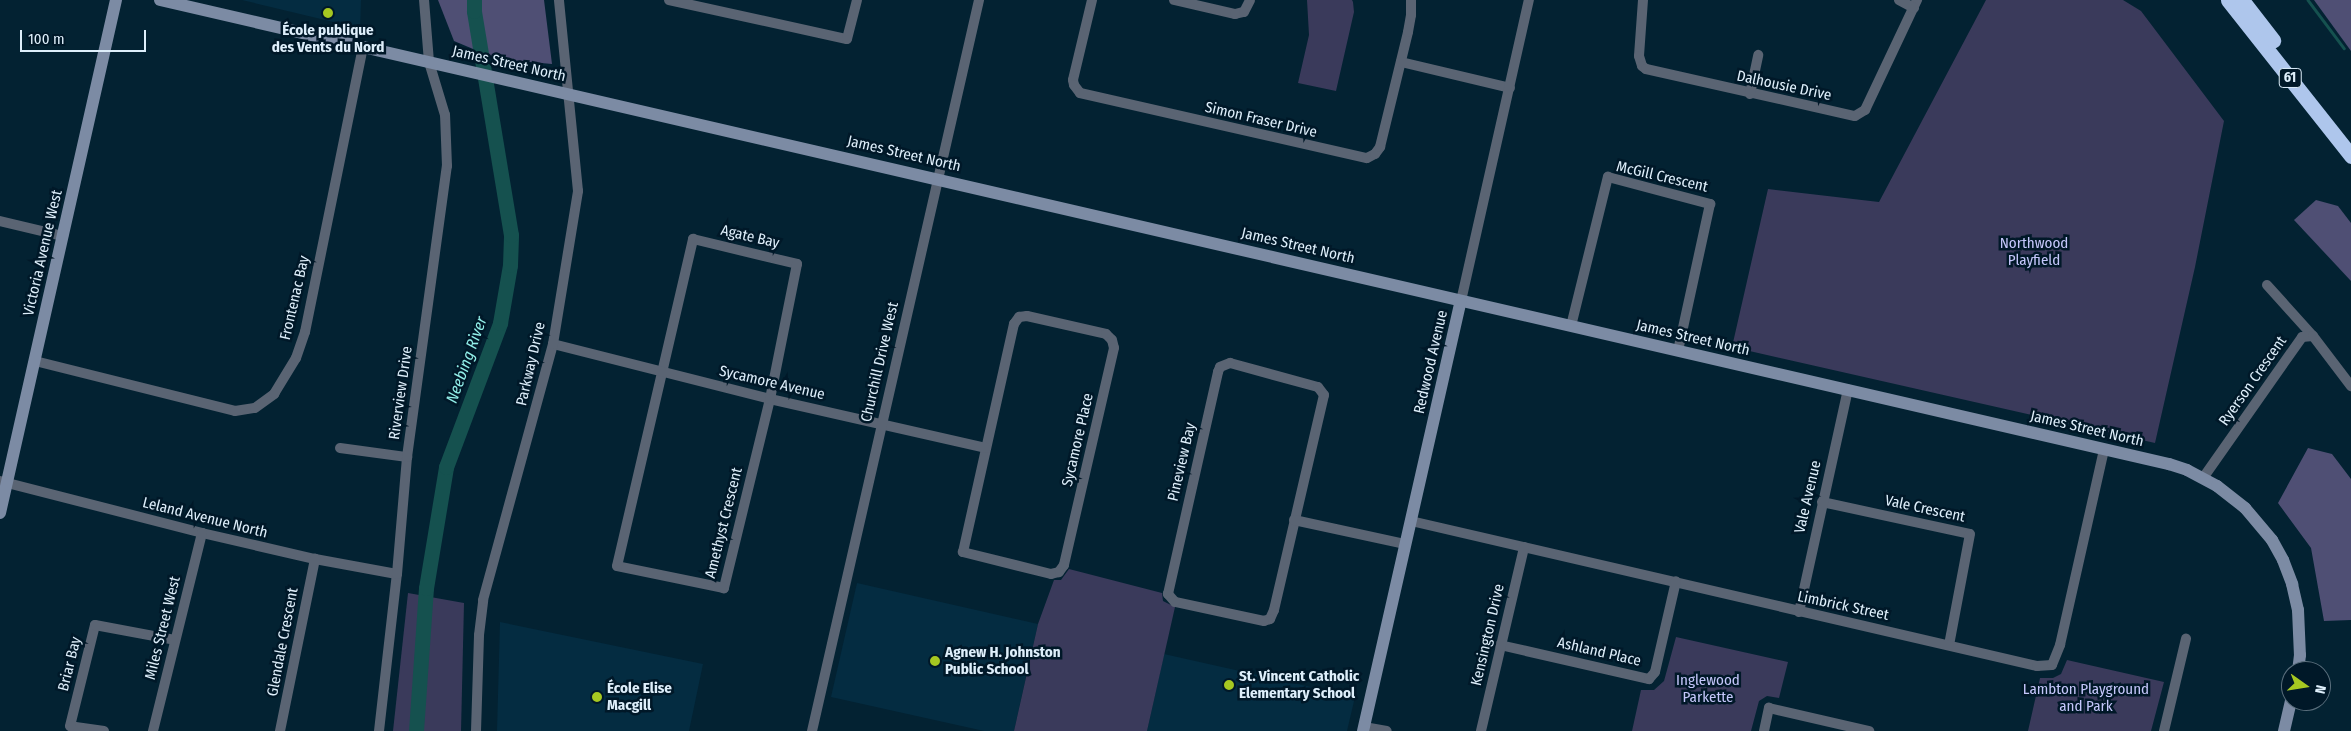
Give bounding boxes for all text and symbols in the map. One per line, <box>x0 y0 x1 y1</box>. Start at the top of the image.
marker: École publique des Vents du Nord <box>322 7 334 19</box>
scale bar <box>22 20 149 52</box>
place label: École publique des Vents du Nord <box>272 21 384 56</box>
text: 100 m <box>28 30 65 48</box>
street label: James Street North <box>451 42 567 86</box>
road number: 61 <box>2278 66 2302 90</box>
street label: Dalhousie Drive <box>1735 67 1833 105</box>
street label: Simon Fraser Drive <box>1203 98 1319 142</box>
street label: James Street North <box>846 132 962 176</box>
street label: McGill Crescent <box>1615 158 1709 196</box>
street label: Victoria Avenue West <box>20 188 66 318</box>
street label: Agate Bay <box>719 222 781 252</box>
street label: James Street North <box>1240 224 1356 268</box>
park label: Northwood Playfield <box>2000 234 2068 269</box>
street label: Frontenac Bay <box>277 254 313 342</box>
street label: Churchill Drive West <box>857 300 903 424</box>
street label: Redwood Avenue <box>1410 309 1452 415</box>
water label: Neebing River <box>442 314 492 406</box>
street label: James Street North <box>1635 316 1751 360</box>
street label: Parkway Drive <box>513 320 549 408</box>
street label: Ryerson Crescent <box>2215 333 2291 429</box>
street label: Riverview Drive <box>386 345 416 441</box>
street label: Sycamore Avenue <box>717 362 827 404</box>
street label: Sycamore Place <box>1059 392 1097 488</box>
street label: James Street North <box>2029 407 2145 451</box>
street label: Pineview Bay <box>1164 421 1200 503</box>
street label: Vale Avenue <box>1791 459 1825 535</box>
street label: Amethyst Crescent <box>702 466 746 580</box>
street label: Vale Crescent <box>1883 492 1967 526</box>
street label: Leland Avenue North <box>141 494 269 542</box>
street label: Miles Street West <box>141 574 185 682</box>
street label: Kensington Drive <box>1468 582 1508 688</box>
street label: Glendale Crescent <box>264 586 302 698</box>
street label: Limbrick Street <box>1796 588 1890 624</box>
street label: Ashland Place <box>1555 634 1643 670</box>
street label: Briar Bay <box>55 635 85 693</box>
place label: Agnew H. Johnston Public School <box>945 643 1061 678</box>
marker: Agnew H. Johnston Public School <box>929 655 941 667</box>
north arrow <box>2281 661 2331 711</box>
place label: St. Vincent Catholic Elementary School <box>1239 667 1359 702</box>
park label: Inglewood Parkette <box>1676 671 1740 706</box>
place label: École Elise Macgill <box>607 679 672 714</box>
marker: St. Vincent Catholic Elementary School <box>1223 679 1235 691</box>
park label: Lambton Playground and Park <box>2023 680 2149 715</box>
text: N <box>2311 683 2329 695</box>
marker: École Elise Macgill <box>591 691 603 703</box>

